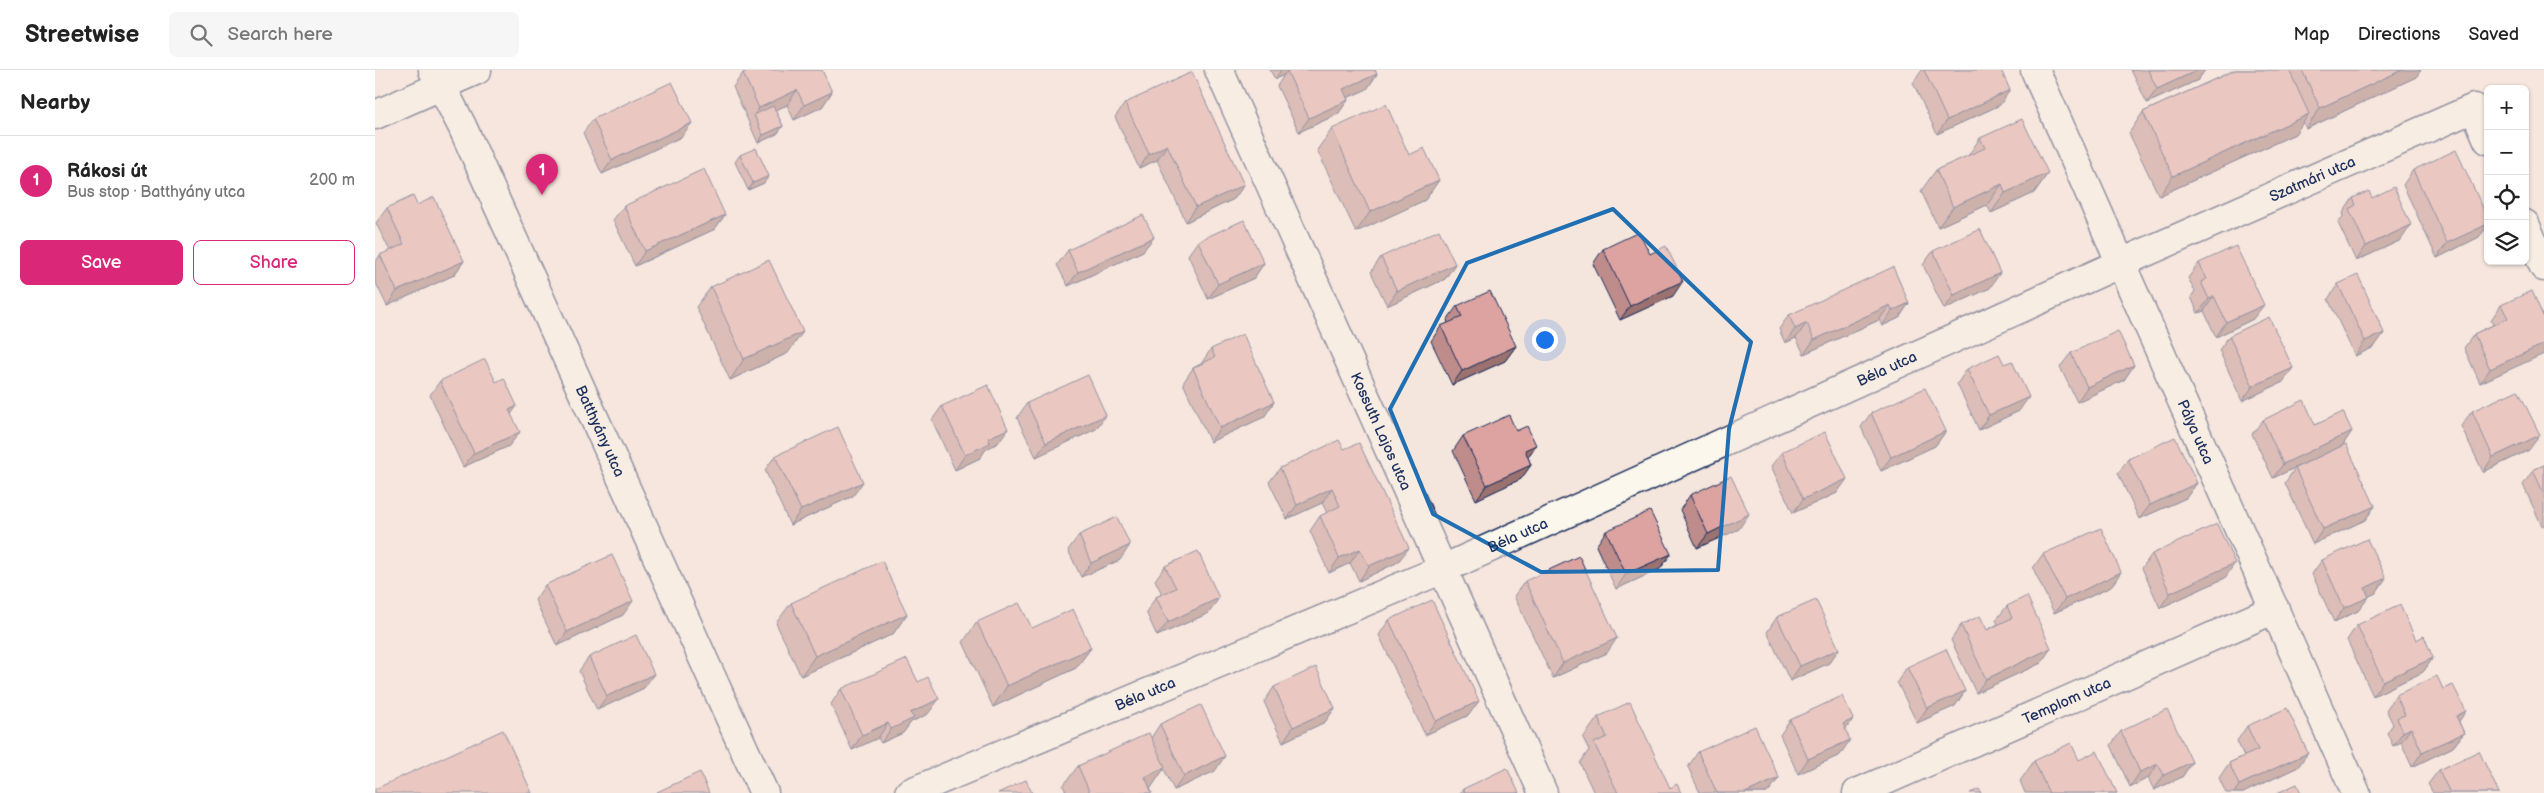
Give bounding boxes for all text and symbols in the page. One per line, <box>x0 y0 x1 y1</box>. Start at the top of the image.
search box <box>169 12 519 57</box>
text: Streetwise <box>25 20 139 49</box>
icon: search <box>187 21 215 49</box>
text: Search here <box>227 23 333 46</box>
text: Map <box>2294 24 2330 45</box>
text: Directions <box>2358 24 2440 45</box>
text: Saved <box>2468 24 2519 45</box>
map controls <box>2484 85 2529 265</box>
button: + <box>2484 85 2529 130</box>
text: Nearby <box>20 90 90 115</box>
button: − <box>2484 130 2529 175</box>
street label: Szatmári utca <box>2266 152 2358 206</box>
pin: 1 <box>526 154 558 195</box>
text: Rákosi út <box>67 160 147 183</box>
text: 1 <box>33 171 39 190</box>
text: 200 m <box>309 171 355 190</box>
button: locate <box>2484 175 2529 220</box>
text: Bus stop · Batthyány utca <box>67 183 245 202</box>
button: layers <box>2484 220 2529 265</box>
button: Save <box>20 240 183 285</box>
button: Share <box>193 240 355 285</box>
your location <box>1532 327 1558 353</box>
street label: Béla utca <box>1854 347 1920 391</box>
street label: Kossuth Lajos utca <box>1346 369 1416 493</box>
street label: Batthyány utca <box>571 382 629 480</box>
street label: Pálya utca <box>2173 397 2218 467</box>
street label: Béla utca <box>1485 513 1551 557</box>
street label: Béla utca <box>1112 673 1178 715</box>
street label: Templom utca <box>2019 673 2114 729</box>

